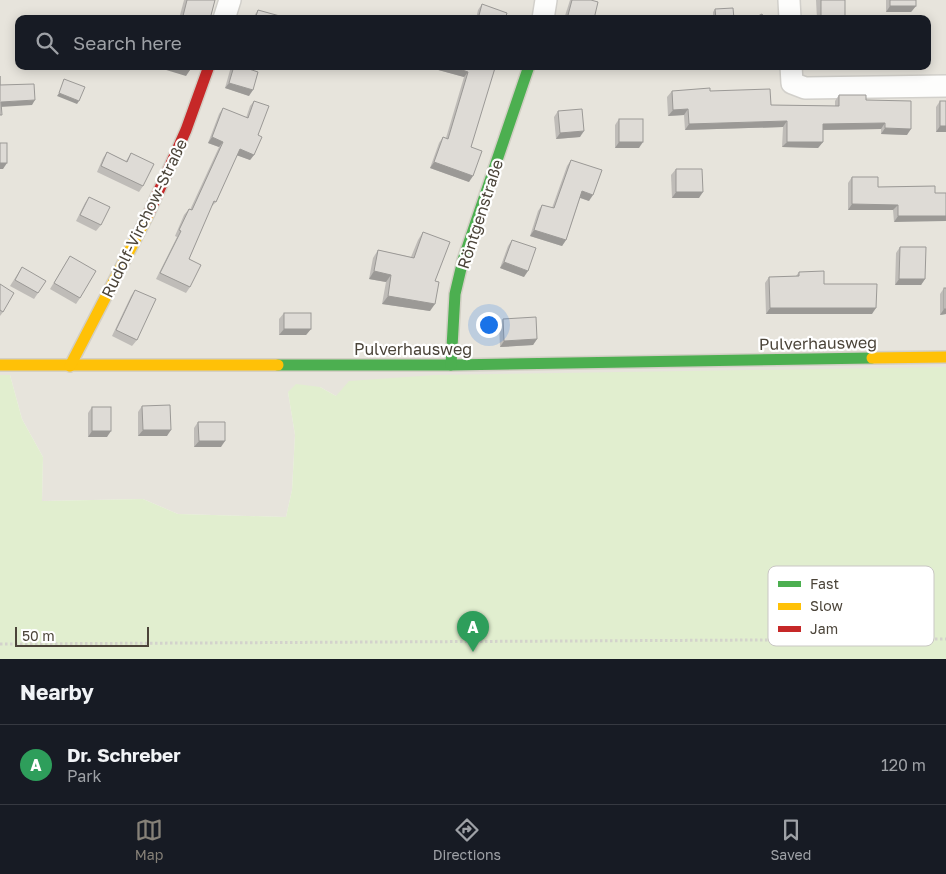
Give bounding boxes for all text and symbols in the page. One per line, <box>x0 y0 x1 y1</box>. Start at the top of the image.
search box <box>15 15 931 70</box>
icon: search <box>33 29 61 57</box>
text: Search here <box>73 31 182 54</box>
street label: Rudolf-Virchow-Straße <box>97 135 191 301</box>
street label: Röntgenstraße <box>453 157 507 271</box>
your location <box>476 312 502 338</box>
street label: Pulverhausweg <box>759 332 877 354</box>
street label: Pulverhausweg <box>354 339 472 359</box>
legend <box>768 566 934 646</box>
text: Fast <box>810 575 839 592</box>
text: Slow <box>810 597 843 614</box>
pin: A <box>457 611 489 652</box>
text: Jam <box>810 620 838 637</box>
scale bar <box>15 624 149 647</box>
text: 50 m <box>22 627 55 644</box>
text: Nearby <box>20 679 94 705</box>
text: Dr. Schreber <box>67 743 181 766</box>
text: A <box>30 755 42 775</box>
text: 120 m <box>881 755 926 775</box>
text: Park <box>67 766 102 786</box>
tab: Map <box>135 816 163 863</box>
tab: Directions <box>433 816 501 863</box>
tab: Saved <box>770 816 811 863</box>

